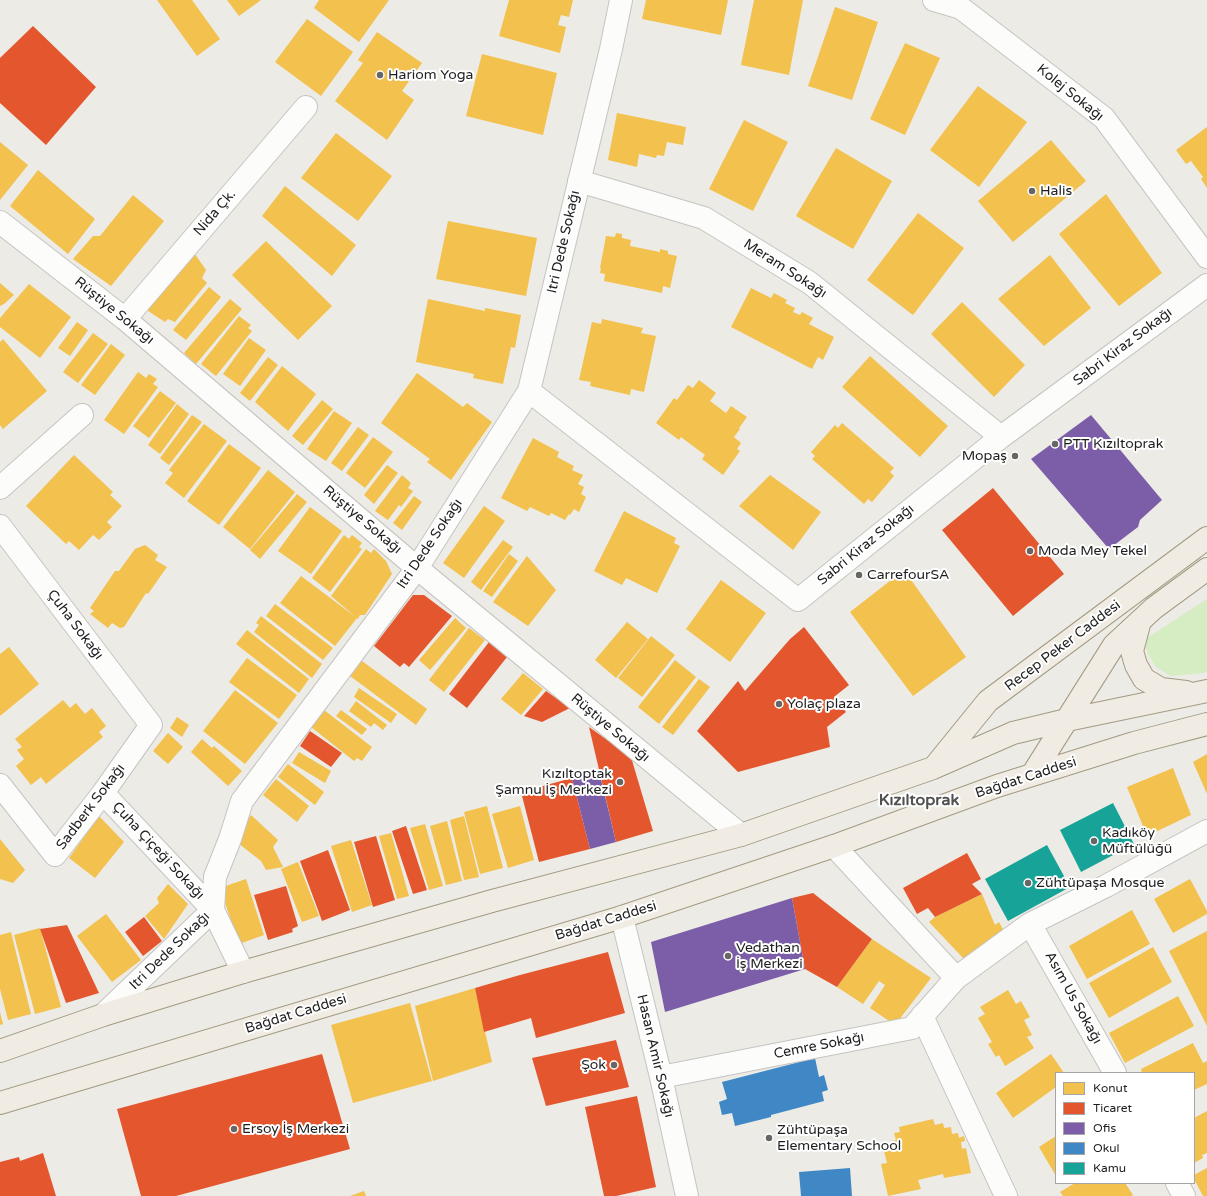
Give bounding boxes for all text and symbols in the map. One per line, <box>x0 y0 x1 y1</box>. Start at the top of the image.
street label: Kolej Sokağı <box>1033 61 1107 125</box>
place label: Hariom Yoga <box>388 67 473 83</box>
marker: Hariom Yoga <box>375 70 385 80</box>
place label: Halis <box>1040 183 1072 199</box>
street label: Nida Çk. <box>190 186 240 240</box>
marker: Halis <box>1027 186 1037 196</box>
street label: Itri Dede Sokağı <box>544 189 584 295</box>
street label: Meram Sokağı <box>740 236 830 302</box>
street label: Rüştiye Sokağı <box>71 274 157 348</box>
street label: Sabri Kiraz Sokağı <box>1070 304 1176 390</box>
place label: PTT Kızıltoprak <box>1063 436 1163 452</box>
marker: PTT Kızıltoprak <box>1050 439 1060 449</box>
place label: Mopaş <box>962 448 1007 464</box>
marker: Mopaş <box>1010 451 1020 461</box>
street label: Rüştiye Sokağı <box>319 482 405 558</box>
street label: Itri Dede Sokağı <box>394 496 466 592</box>
street label: Sabri Kiraz Sokağı <box>814 501 918 589</box>
place label: Moda Mey Tekel <box>1038 543 1147 559</box>
marker: Moda Mey Tekel <box>1025 546 1035 556</box>
place label: CarrefourSA <box>867 567 949 583</box>
marker: CarrefourSA <box>854 570 864 580</box>
street label: Çuha Sokağı <box>43 587 107 663</box>
street label: Recep Peker Caddesi <box>1002 597 1124 695</box>
street label: Rüştiye Sokağı <box>567 690 653 766</box>
place label: Yolaç plaza <box>787 696 861 712</box>
marker: Yolaç plaza <box>774 699 784 709</box>
street label: Bağdat Caddesi <box>973 754 1079 802</box>
street label: Sadberk Sokağı <box>53 761 129 853</box>
place label: Kızıltoptak Şamnu İş Merkezi <box>495 766 612 798</box>
marker: Kızıltoptak Şamnu İş Merkezi <box>615 777 625 787</box>
district label: Kızıltoprak <box>879 791 959 811</box>
street label: Çuha Çiçeği Sokağı <box>108 799 208 903</box>
place label: Kadıköy Müftülüğü <box>1102 825 1172 858</box>
marker: Kadıköy Müftülüğü <box>1089 836 1099 846</box>
place label: Zühtüpaşa Mosque <box>1036 875 1164 891</box>
marker: Zühtüpaşa Mosque <box>1023 878 1033 888</box>
street label: Bağdat Caddesi <box>553 898 659 944</box>
street label: Itri Dede Sokağı <box>126 908 214 994</box>
place label: Vedathan İş Merkezi <box>736 940 803 972</box>
street label: Asım Us Sokağı <box>1041 949 1105 1047</box>
marker: Vedathan İş Merkezi <box>723 951 733 961</box>
street label: Bağdat Caddesi <box>243 991 349 1037</box>
street label: Hasan Amir Sokağı <box>633 993 677 1119</box>
street label: Cemre Sokağı <box>772 1029 866 1063</box>
place label: Şok <box>581 1057 606 1073</box>
marker: Şok <box>609 1060 619 1070</box>
legend <box>1055 1072 1195 1184</box>
text: Konut <box>1093 1081 1128 1095</box>
text: Ticaret <box>1093 1101 1132 1115</box>
place label: Ersoy İş Merkezi <box>242 1121 349 1137</box>
text: Ofis <box>1093 1121 1116 1135</box>
place label: Zühtüpaşa Elementary School <box>777 1122 901 1154</box>
marker: Ersoy İş Merkezi <box>229 1124 239 1134</box>
marker: Zühtüpaşa Elementary School <box>764 1133 774 1143</box>
text: Okul <box>1093 1141 1119 1155</box>
text: Kamu <box>1093 1161 1126 1175</box>

